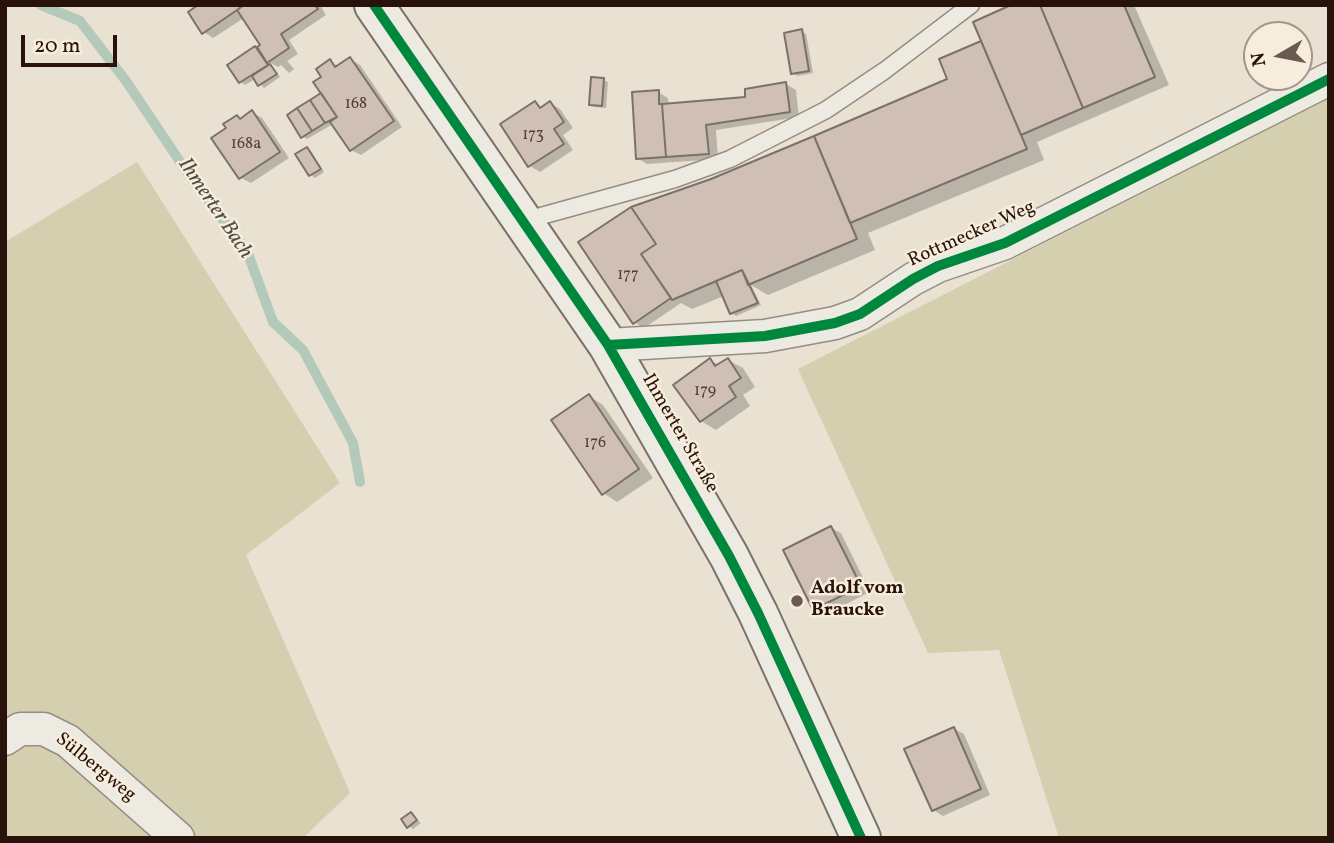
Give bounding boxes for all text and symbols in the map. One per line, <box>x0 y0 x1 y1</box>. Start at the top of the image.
scale bar <box>24 21 121 65</box>
north arrow <box>1243 21 1313 91</box>
text: 20 m <box>34 32 80 61</box>
text: N <box>1245 50 1273 68</box>
house number: 168 <box>345 95 367 115</box>
house number: 173 <box>522 126 544 146</box>
house number: 168a <box>231 135 261 155</box>
water label: Ihmerter Bach <box>171 154 257 264</box>
street label: Rottmecker Weg <box>905 197 1039 273</box>
house number: 177 <box>617 266 639 286</box>
street label: Ihmerter Straße <box>636 370 722 498</box>
house number: 179 <box>694 382 716 402</box>
house number: 176 <box>584 434 606 454</box>
place label: Adolf vom Braucke <box>811 579 904 623</box>
marker: Adolf vom Braucke <box>789 593 805 609</box>
street label: Sülbergweg <box>50 729 140 807</box>

